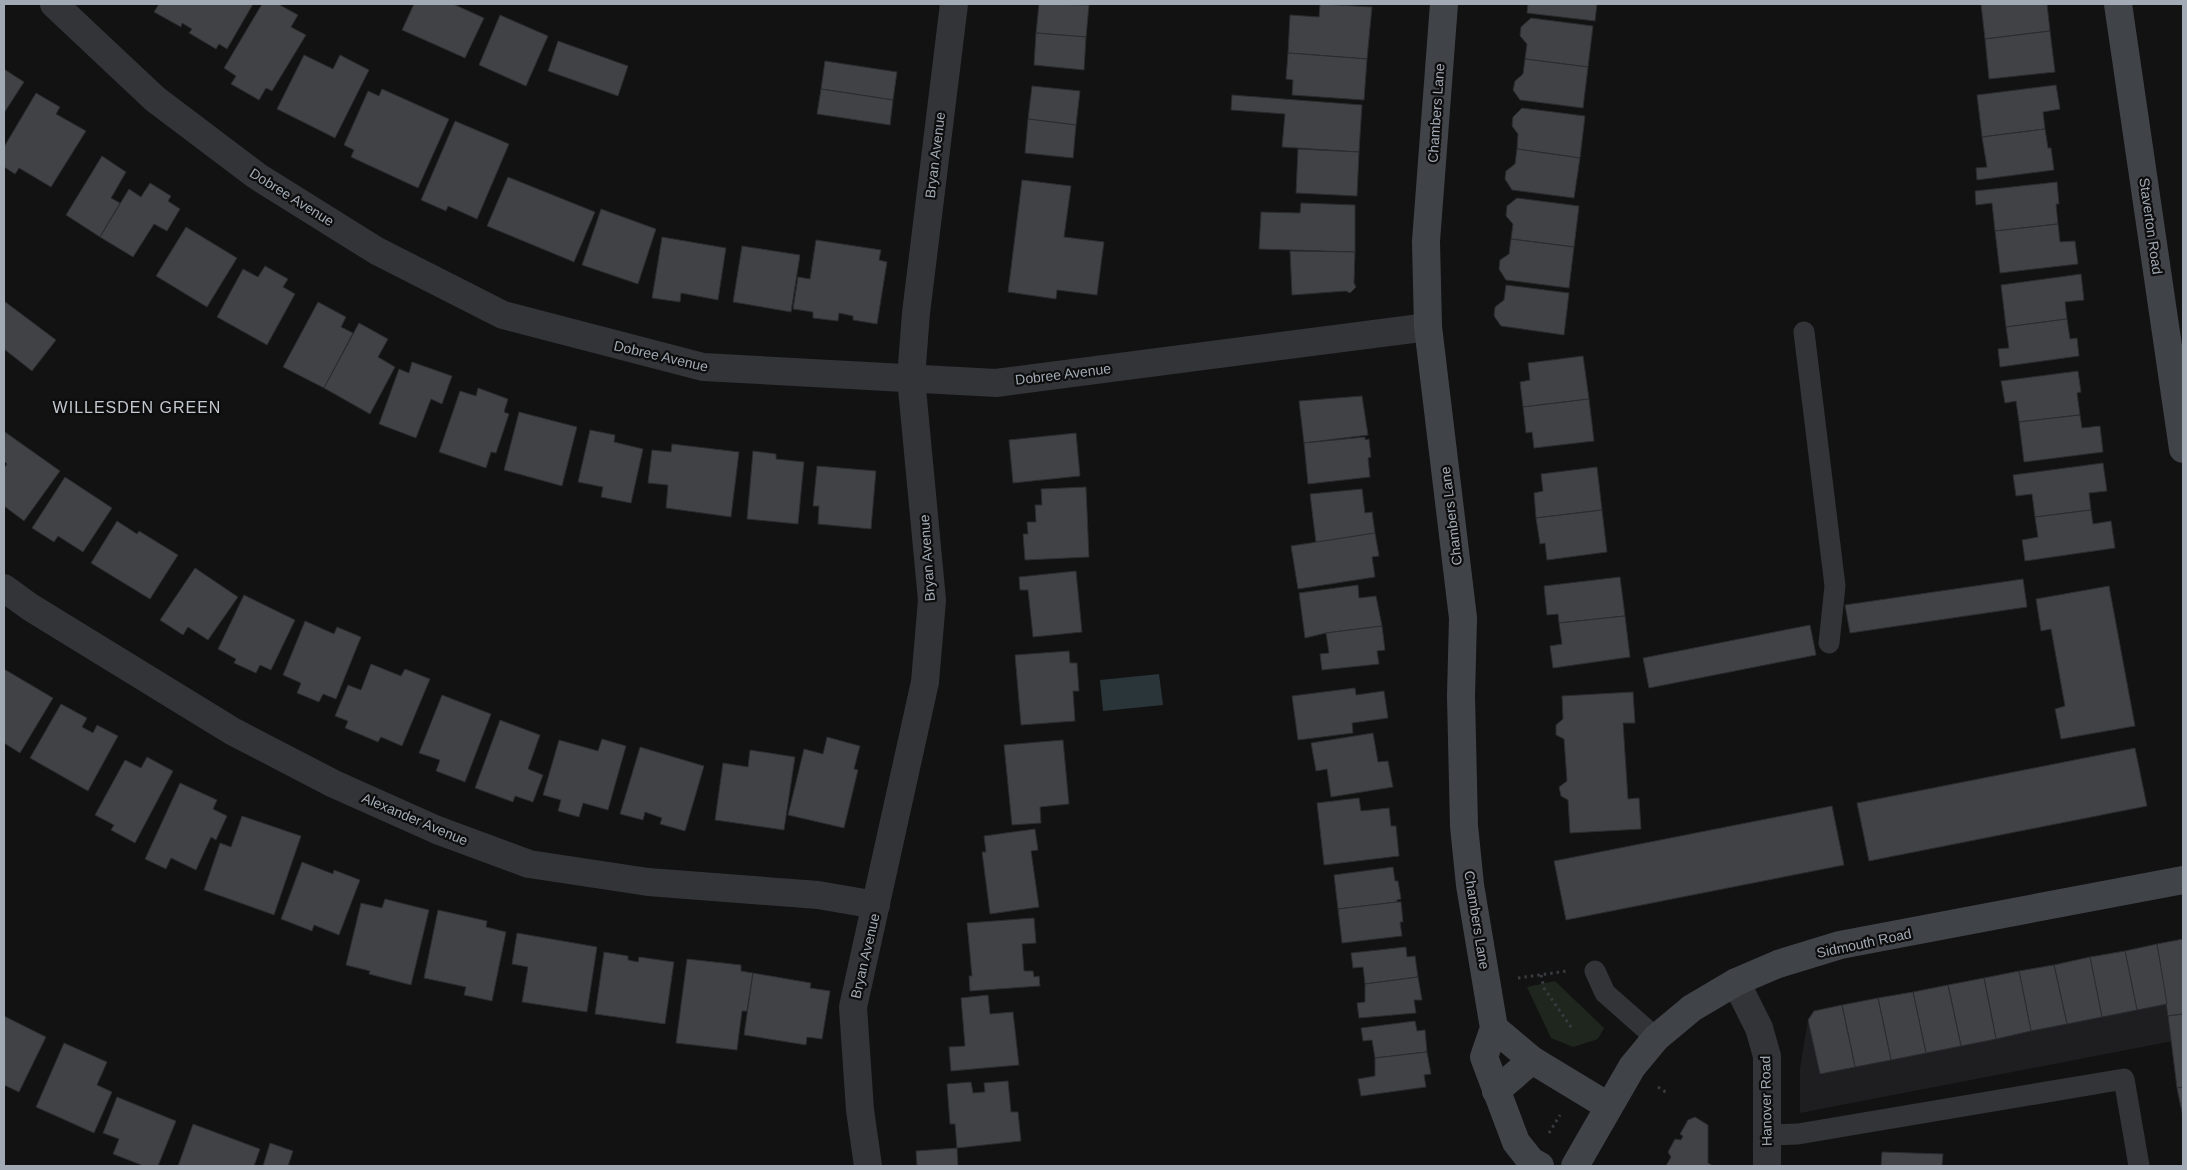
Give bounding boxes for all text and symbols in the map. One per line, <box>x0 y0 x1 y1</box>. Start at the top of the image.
street label: Chambers Lane <box>1425 63 1447 163</box>
street label: Bryan Avenue <box>922 111 948 199</box>
street label: Dobree Avenue <box>247 165 337 229</box>
street label: Staverton Road <box>2136 177 2166 275</box>
street label: Dobree Avenue <box>612 337 710 375</box>
street label: Dobree Avenue <box>1014 360 1112 388</box>
district label: WILLESDEN GREEN <box>53 399 221 416</box>
street label: Chambers Lane <box>1437 465 1465 566</box>
street label: Bryan Avenue <box>916 514 938 602</box>
street label: Alexander Avenue <box>360 789 471 849</box>
street label: Chambers Lane <box>1461 870 1493 971</box>
street label: Bryan Avenue <box>847 912 883 1000</box>
street label: Sidmouth Road <box>1815 925 1913 961</box>
street label: Hanover Road <box>1757 1056 1775 1146</box>

